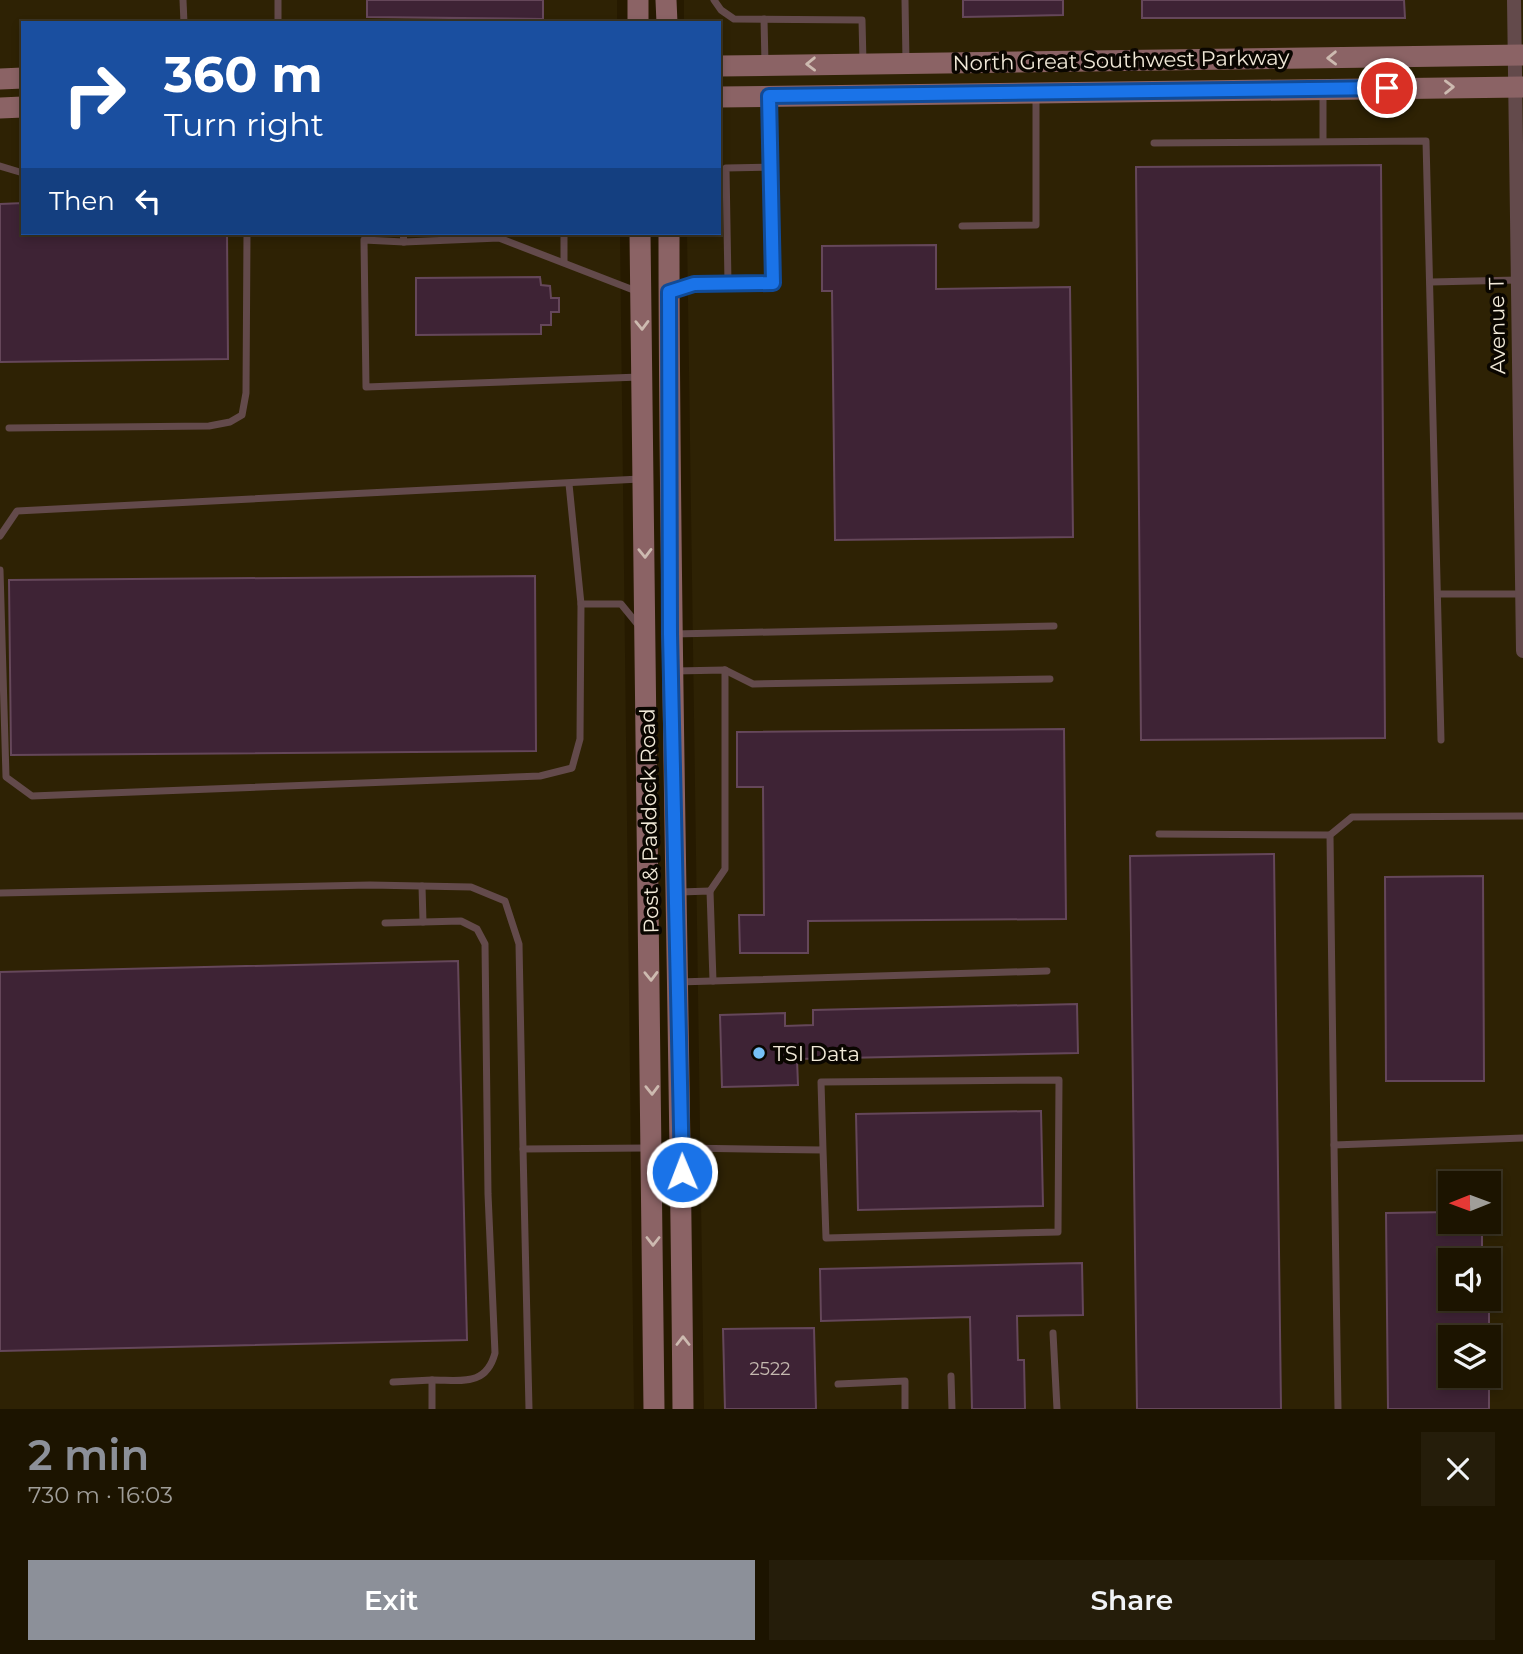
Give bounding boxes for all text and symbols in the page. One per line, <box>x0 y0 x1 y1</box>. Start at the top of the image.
text: 360 m <box>164 45 323 104</box>
street label: North Great Southwest Parkway <box>952 45 1290 75</box>
icon: right <box>49 49 140 140</box>
one-way arrow <box>1327 50 1337 66</box>
one-way arrow <box>805 57 816 72</box>
pin <box>1357 58 1417 118</box>
icon: arrive <box>1368 69 1406 107</box>
one-way arrow <box>1444 79 1455 95</box>
text: Turn right <box>164 105 324 144</box>
icon: left <box>129 182 167 220</box>
text: Then <box>49 185 115 217</box>
street label: Avenue T <box>1484 277 1510 375</box>
one-way arrow <box>634 320 649 331</box>
one-way arrow <box>637 548 653 559</box>
street label: Post & Paddock Road <box>635 708 663 934</box>
one-way arrow <box>643 972 659 982</box>
place label: TSI Data <box>773 1041 860 1066</box>
marker: TSI Data <box>751 1045 767 1061</box>
one-way arrow <box>645 1085 660 1096</box>
position arrow <box>645 1135 719 1209</box>
north arrow <box>1438 1171 1502 1234</box>
map controls <box>1438 1171 1501 1388</box>
one-way arrow <box>645 1236 660 1247</box>
button: sound <box>1438 1248 1501 1311</box>
button: layers <box>1438 1325 1501 1388</box>
one-way arrow <box>675 1335 691 1346</box>
house number: 2522 <box>750 1358 790 1380</box>
text: 2 min <box>28 1429 149 1481</box>
button: close <box>1421 1432 1495 1506</box>
text: 730 m · 16:03 <box>28 1481 173 1509</box>
button: Exit <box>28 1560 755 1640</box>
button: Share <box>769 1560 1495 1640</box>

